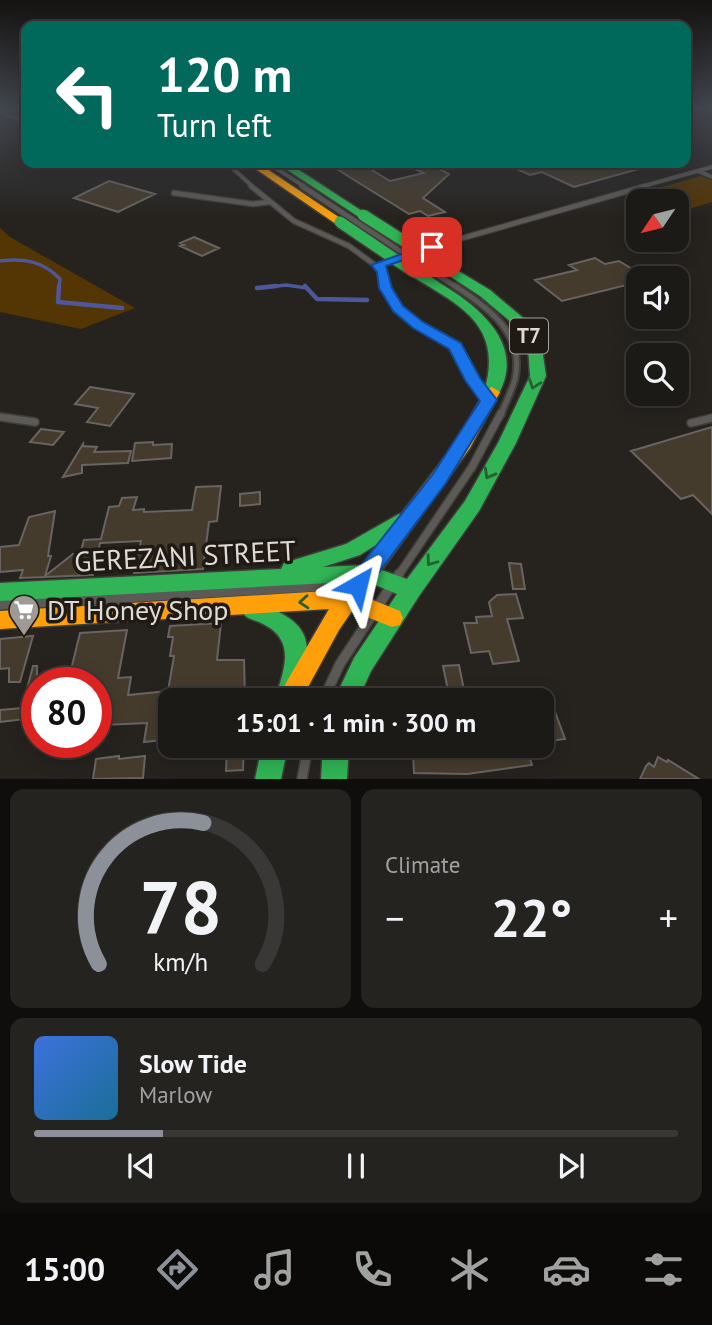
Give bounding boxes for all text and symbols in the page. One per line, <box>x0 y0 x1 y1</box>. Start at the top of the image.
text: 120 m <box>157 42 292 106</box>
icon: left <box>42 49 133 140</box>
text: Turn left <box>157 104 272 146</box>
north arrow <box>626 189 690 252</box>
map controls <box>626 189 689 406</box>
pin <box>402 217 462 277</box>
icon: arrive <box>413 228 451 266</box>
button: sound <box>626 266 689 329</box>
road number: T7 <box>510 318 548 354</box>
button: search <box>626 343 689 406</box>
one-way arrow <box>528 378 542 390</box>
one-way arrow <box>484 467 498 480</box>
street label: GEREZANI STREET <box>73 531 297 580</box>
position arrow <box>321 548 395 622</box>
one-way arrow <box>427 553 440 566</box>
place label: DT Honey Shop <box>47 591 228 628</box>
supermarket icon: DT Honey Shop <box>7 593 41 637</box>
one-way arrow <box>298 594 309 609</box>
speed limit sign: 80 <box>21 667 112 758</box>
text: 15:01 · 1 min · 300 m <box>236 706 476 739</box>
text: Climate <box>385 850 460 879</box>
text: 78 <box>139 861 222 955</box>
text: 22° <box>491 884 572 951</box>
text: − <box>385 893 404 942</box>
text: + <box>659 893 678 942</box>
text: km/h <box>153 946 208 978</box>
text: Slow Tide <box>139 1047 247 1080</box>
text: Marlow <box>139 1080 212 1109</box>
icon: previous <box>122 1147 160 1185</box>
icon: pause <box>337 1147 375 1185</box>
icon: next <box>552 1147 590 1185</box>
icon: directions <box>153 1245 202 1294</box>
icon: music <box>250 1245 299 1294</box>
icon: phone <box>348 1245 397 1294</box>
icon: climate <box>445 1245 494 1294</box>
icon: car <box>542 1245 591 1294</box>
icon: filters <box>639 1245 688 1294</box>
text: 15:00 <box>24 1248 105 1290</box>

